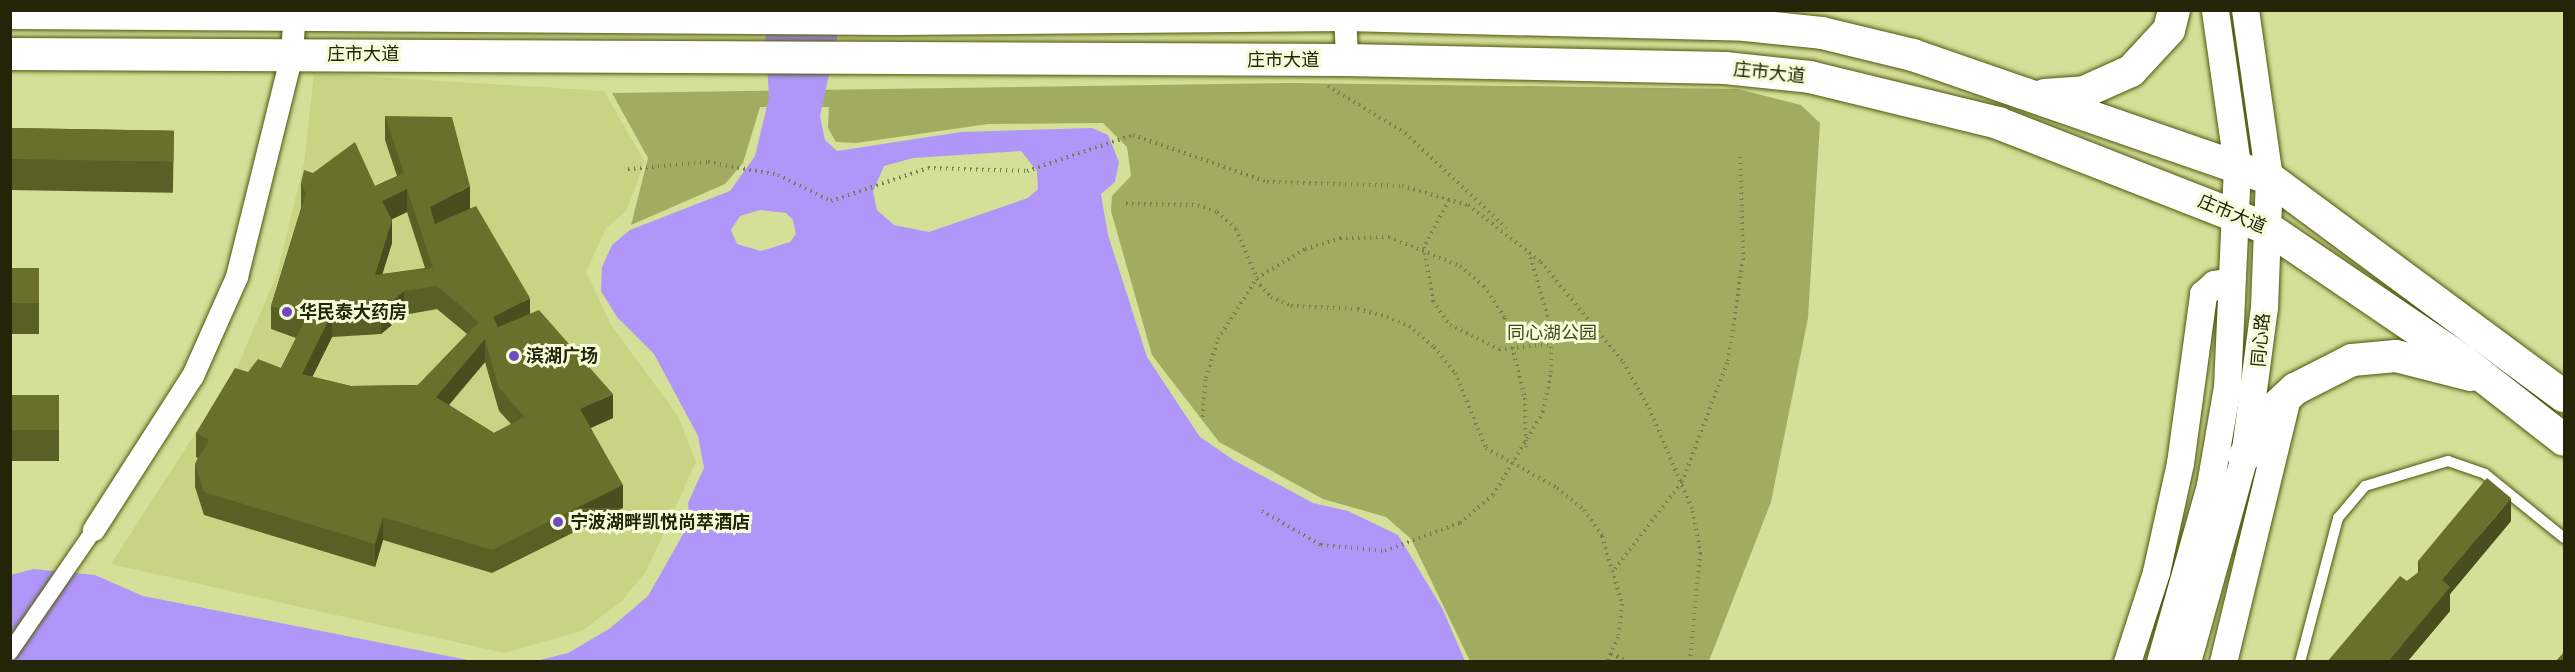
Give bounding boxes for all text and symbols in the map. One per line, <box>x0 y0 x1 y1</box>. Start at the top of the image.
street label: 庄市大道 <box>327 43 399 65</box>
street label: 庄市大道 <box>1247 49 1319 71</box>
street label: 庄市大道 <box>1732 58 1806 88</box>
street label: 庄市大道 <box>2195 190 2269 238</box>
place label: 华民泰大药房 <box>299 301 407 323</box>
marker: 华民泰大药房 <box>280 305 294 319</box>
street label: 同心路 <box>2248 312 2274 368</box>
park label: 同心湖公园 <box>1507 322 1597 344</box>
place label: 滨湖广场 <box>526 345 598 367</box>
marker: 滨湖广场 <box>507 349 521 363</box>
place label: 宁波湖畔凯悦尚萃酒店 <box>570 511 750 533</box>
marker: 宁波湖畔凯悦尚萃酒店 <box>551 515 565 529</box>

